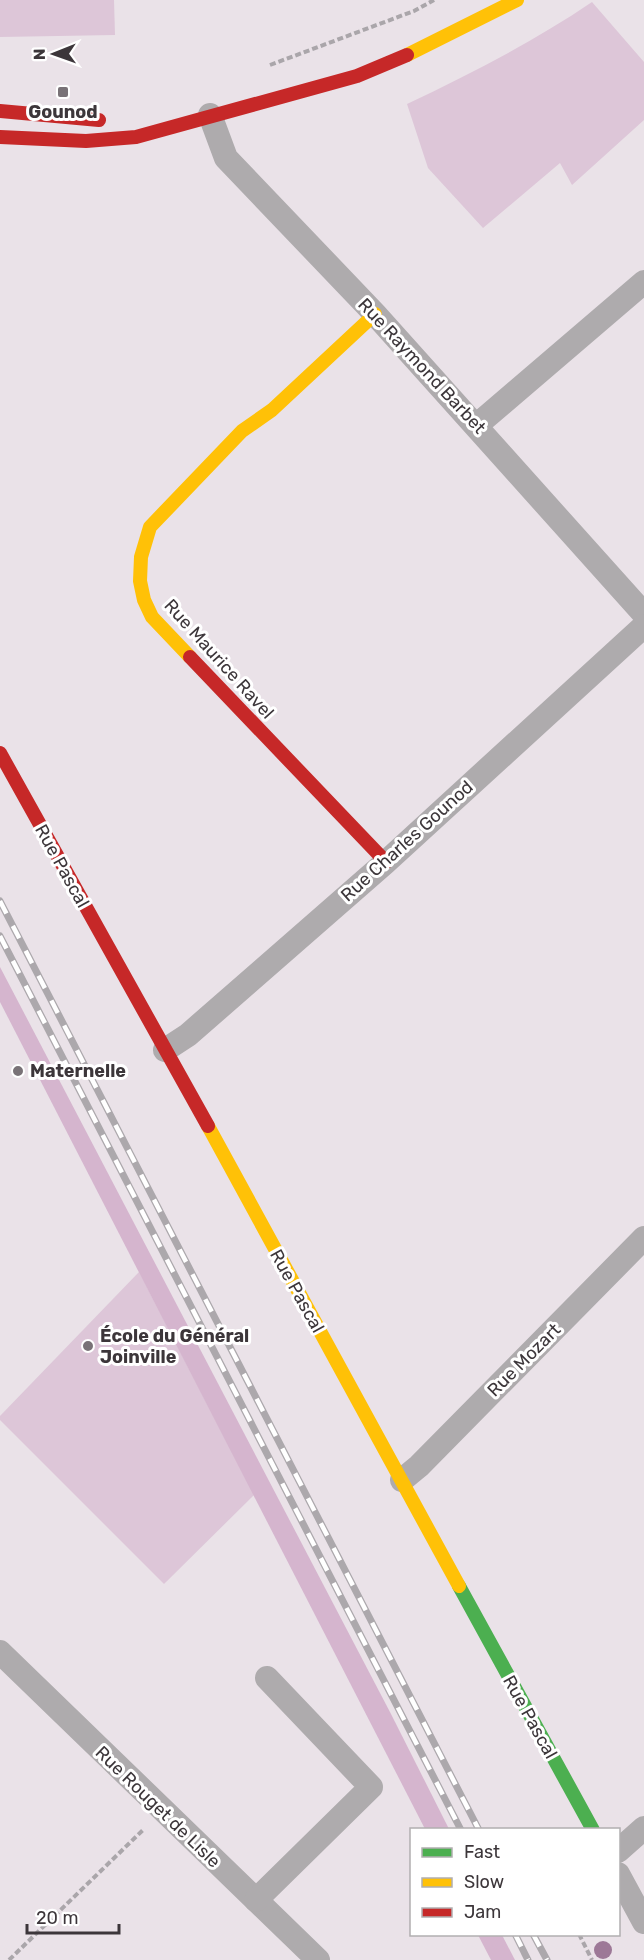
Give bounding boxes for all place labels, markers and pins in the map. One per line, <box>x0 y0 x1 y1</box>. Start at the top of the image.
marker: Gounod <box>56 85 70 99</box>
place label: Gounod <box>28 101 98 123</box>
place label: Maternelle <box>30 1060 126 1082</box>
marker: Maternelle <box>11 1064 25 1078</box>
place label: École du Général Joinville <box>100 1325 249 1368</box>
marker: École du Général Joinville <box>81 1339 95 1353</box>

